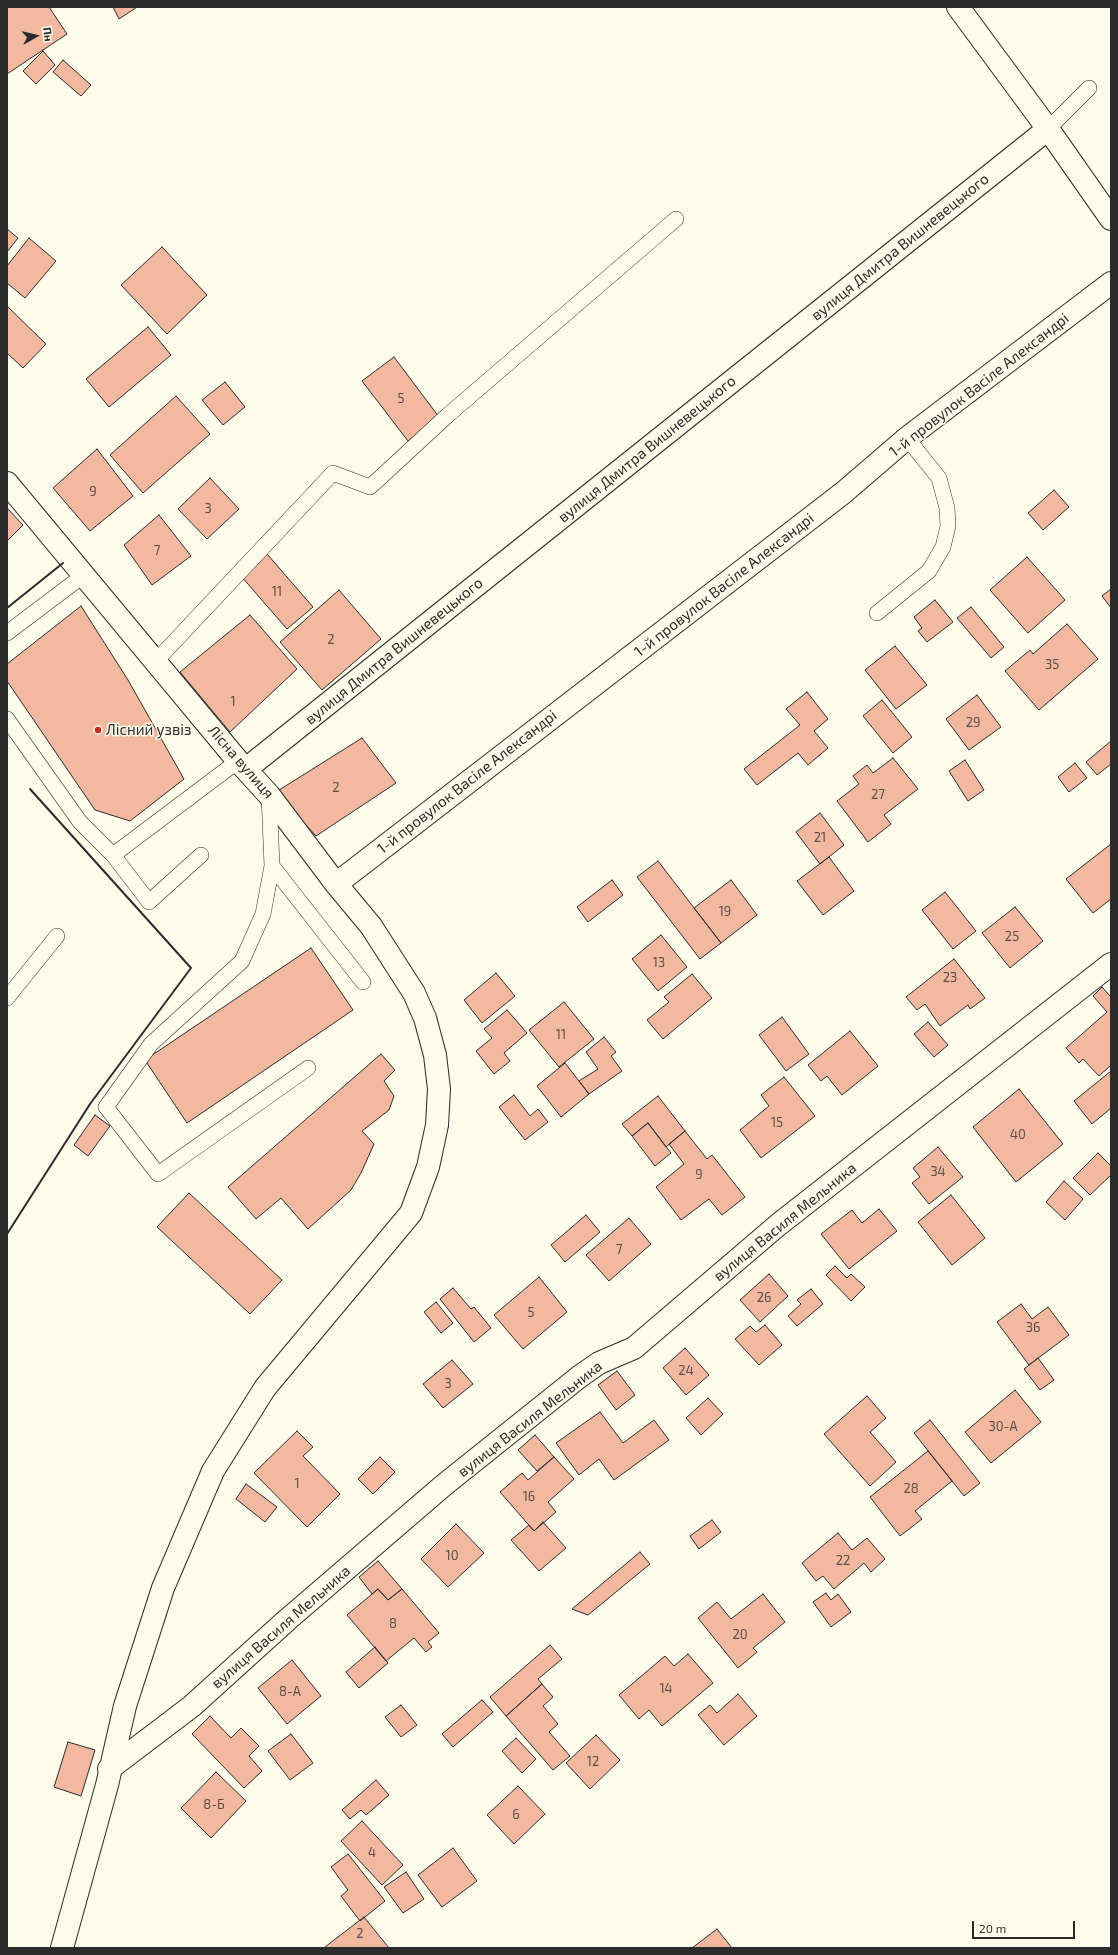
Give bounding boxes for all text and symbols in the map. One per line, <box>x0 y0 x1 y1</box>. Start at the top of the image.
north arrow <box>16 16 56 56</box>
text: Пн <box>41 26 56 42</box>
street label: вулиця Дмитра Вишневецького <box>808 170 992 324</box>
street label: 1-й провулок Васіле Александрі <box>886 309 1072 461</box>
street label: вулиця Дмитра Вишневецького <box>555 372 739 526</box>
house number: 5 <box>398 391 404 407</box>
house number: 9 <box>89 484 97 500</box>
house number: 3 <box>204 501 212 517</box>
street label: 1-й провулок Васіле Александрі <box>631 509 817 661</box>
house number: 7 <box>154 543 160 559</box>
street label: вулиця Дмитра Вишневецького <box>302 574 486 728</box>
house number: 11 <box>272 584 282 600</box>
house number: 2 <box>327 632 335 648</box>
house number: 35 <box>1045 657 1059 673</box>
house number: 1 <box>230 694 236 710</box>
street label: 1-й провулок Васіле Александрі <box>374 706 560 858</box>
house number: 29 <box>966 715 980 731</box>
place label: Лісний узвіз <box>106 721 192 739</box>
street label: Лісна вулиця <box>204 722 278 802</box>
marker: Лісний узвіз <box>93 725 103 735</box>
house number: 2 <box>332 780 340 796</box>
house number: 27 <box>871 787 885 803</box>
house number: 21 <box>814 830 826 846</box>
house number: 19 <box>719 904 731 920</box>
house number: 25 <box>1005 929 1019 945</box>
house number: 13 <box>653 955 665 971</box>
house number: 23 <box>943 970 957 986</box>
house number: 11 <box>556 1027 566 1043</box>
house number: 15 <box>771 1115 783 1131</box>
house number: 40 <box>1010 1127 1026 1143</box>
street label: вулиця Василя Мельника <box>710 1159 860 1285</box>
house number: 34 <box>930 1164 946 1180</box>
house number: 9 <box>695 1167 703 1183</box>
house number: 7 <box>616 1242 622 1258</box>
house number: 26 <box>757 1290 771 1306</box>
house number: 5 <box>528 1305 534 1321</box>
house number: 36 <box>1026 1320 1040 1336</box>
street label: вулиця Василя Мельника <box>454 1357 606 1481</box>
house number: 24 <box>678 1363 694 1379</box>
house number: 3 <box>444 1376 452 1392</box>
house number: 30-А <box>989 1419 1017 1435</box>
house number: 1 <box>294 1476 300 1492</box>
house number: 28 <box>903 1481 919 1497</box>
house number: 16 <box>523 1489 535 1505</box>
house number: 10 <box>445 1548 459 1564</box>
house number: 22 <box>836 1553 850 1569</box>
street label: вулиця Василя Мельника <box>208 1562 354 1692</box>
house number: 8 <box>389 1616 397 1632</box>
house number: 20 <box>732 1627 748 1643</box>
house number: 14 <box>659 1681 673 1697</box>
house number: 8-А <box>279 1684 301 1700</box>
house number: 12 <box>587 1754 599 1770</box>
house number: 8-Б <box>203 1797 225 1813</box>
house number: 6 <box>512 1807 520 1823</box>
house number: 4 <box>368 1845 376 1861</box>
scale bar <box>974 1913 1077 1939</box>
text: 20 m <box>979 1921 1006 1935</box>
house number: 2 <box>356 1926 364 1942</box>

